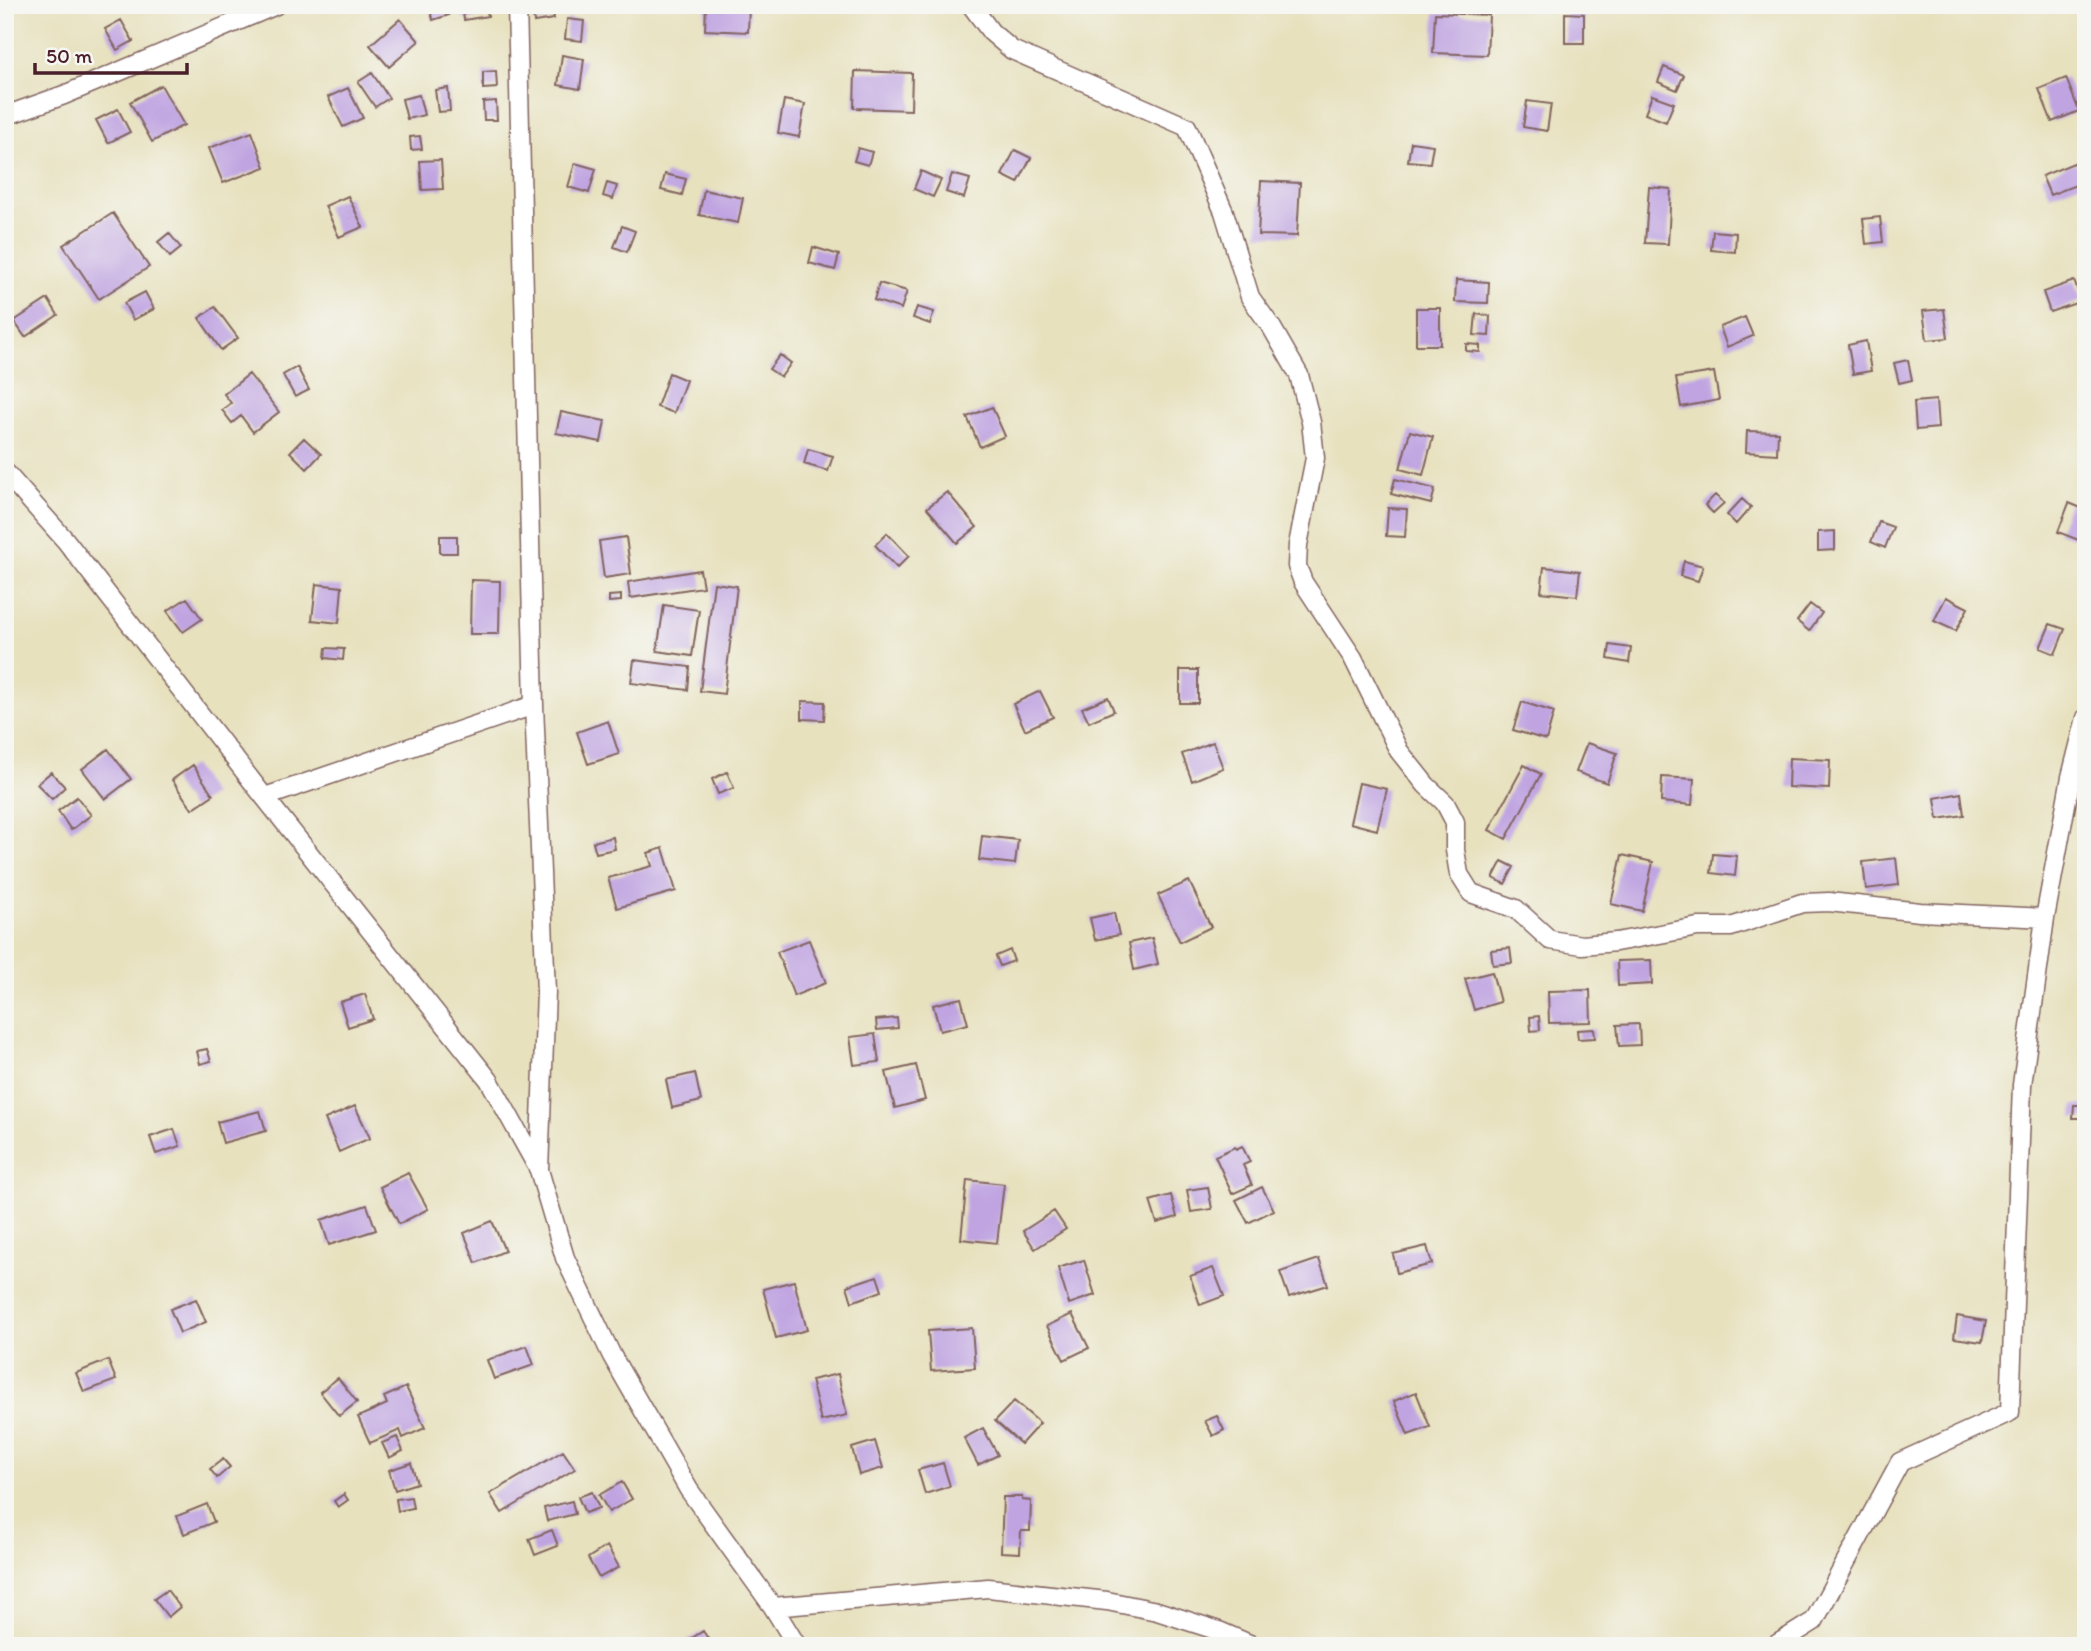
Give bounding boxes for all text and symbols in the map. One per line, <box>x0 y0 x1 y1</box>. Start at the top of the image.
scale bar <box>35 32 187 76</box>
text: 50 m <box>46 43 93 68</box>

